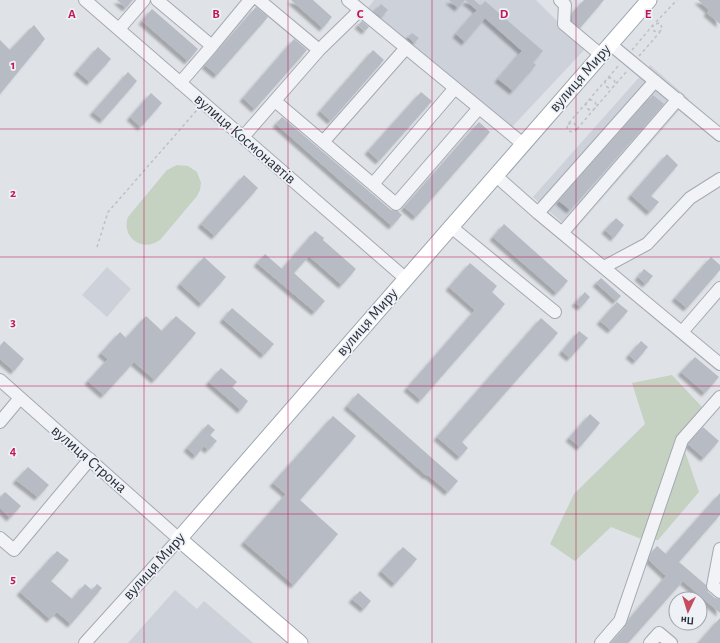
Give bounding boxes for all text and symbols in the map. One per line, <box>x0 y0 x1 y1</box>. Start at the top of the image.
text: A <box>68 8 76 21</box>
text: B <box>212 8 220 21</box>
text: C <box>357 8 364 21</box>
text: D <box>500 8 509 21</box>
text: E <box>645 8 652 21</box>
street label: вулиця Миру <box>546 41 615 116</box>
text: 1 <box>11 59 15 72</box>
street label: вулиця Космонавтів <box>191 91 299 188</box>
text: 2 <box>10 187 16 200</box>
street label: вулиця Миру <box>333 285 402 360</box>
text: 3 <box>10 316 16 329</box>
street label: вулиця Строна <box>48 422 130 497</box>
text: 4 <box>10 445 17 458</box>
street label: вулиця Миру <box>120 529 189 603</box>
text: 5 <box>10 573 16 586</box>
north arrow <box>668 591 708 631</box>
text: Пн <box>680 615 694 626</box>

